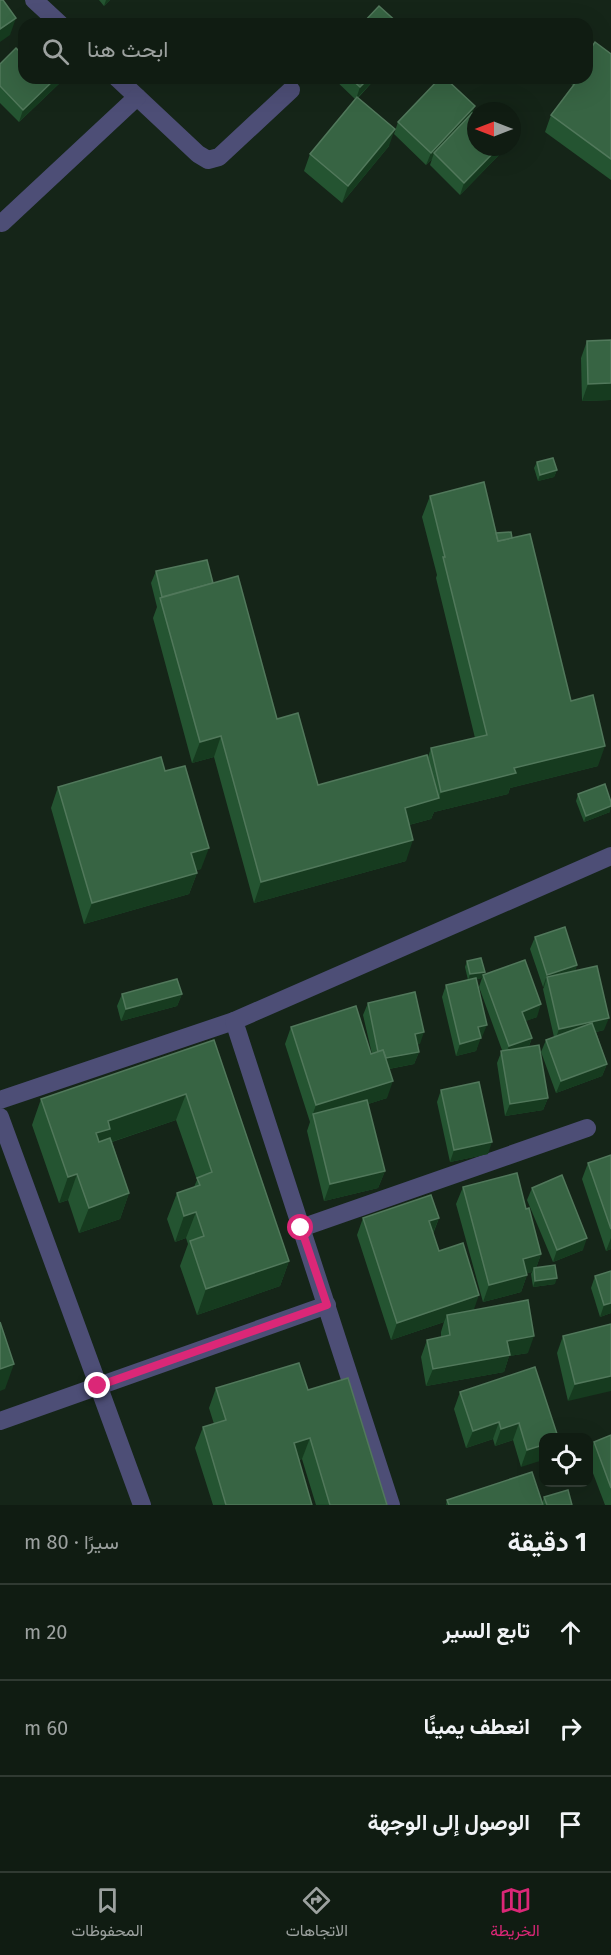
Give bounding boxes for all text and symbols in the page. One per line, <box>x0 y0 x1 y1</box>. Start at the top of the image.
search box <box>18 18 593 84</box>
icon: search <box>39 35 72 68</box>
text: ابحث هنا <box>87 36 168 63</box>
north arrow <box>467 102 521 156</box>
route start <box>287 1214 313 1240</box>
route end <box>84 1372 110 1398</box>
map controls <box>539 1433 593 1487</box>
button: locate <box>539 1433 593 1487</box>
text: 1 دقيقة <box>507 1527 587 1558</box>
text: سيرًا · 80 m <box>24 1530 119 1554</box>
icon: ahead <box>554 1616 587 1649</box>
text: تابع السير <box>443 1617 530 1644</box>
text: 20 m <box>24 1620 68 1644</box>
icon: right <box>554 1712 587 1745</box>
text: انعطف يمينًا <box>423 1713 530 1740</box>
text: 60 m <box>24 1716 68 1740</box>
icon: arrive <box>554 1808 587 1841</box>
text: الوصول إلى الوجهة <box>367 1809 530 1836</box>
tab: المحفوظات <box>71 1884 143 1945</box>
tab: الاتجاهات <box>286 1884 348 1945</box>
tab: الخريطة <box>490 1884 540 1945</box>

